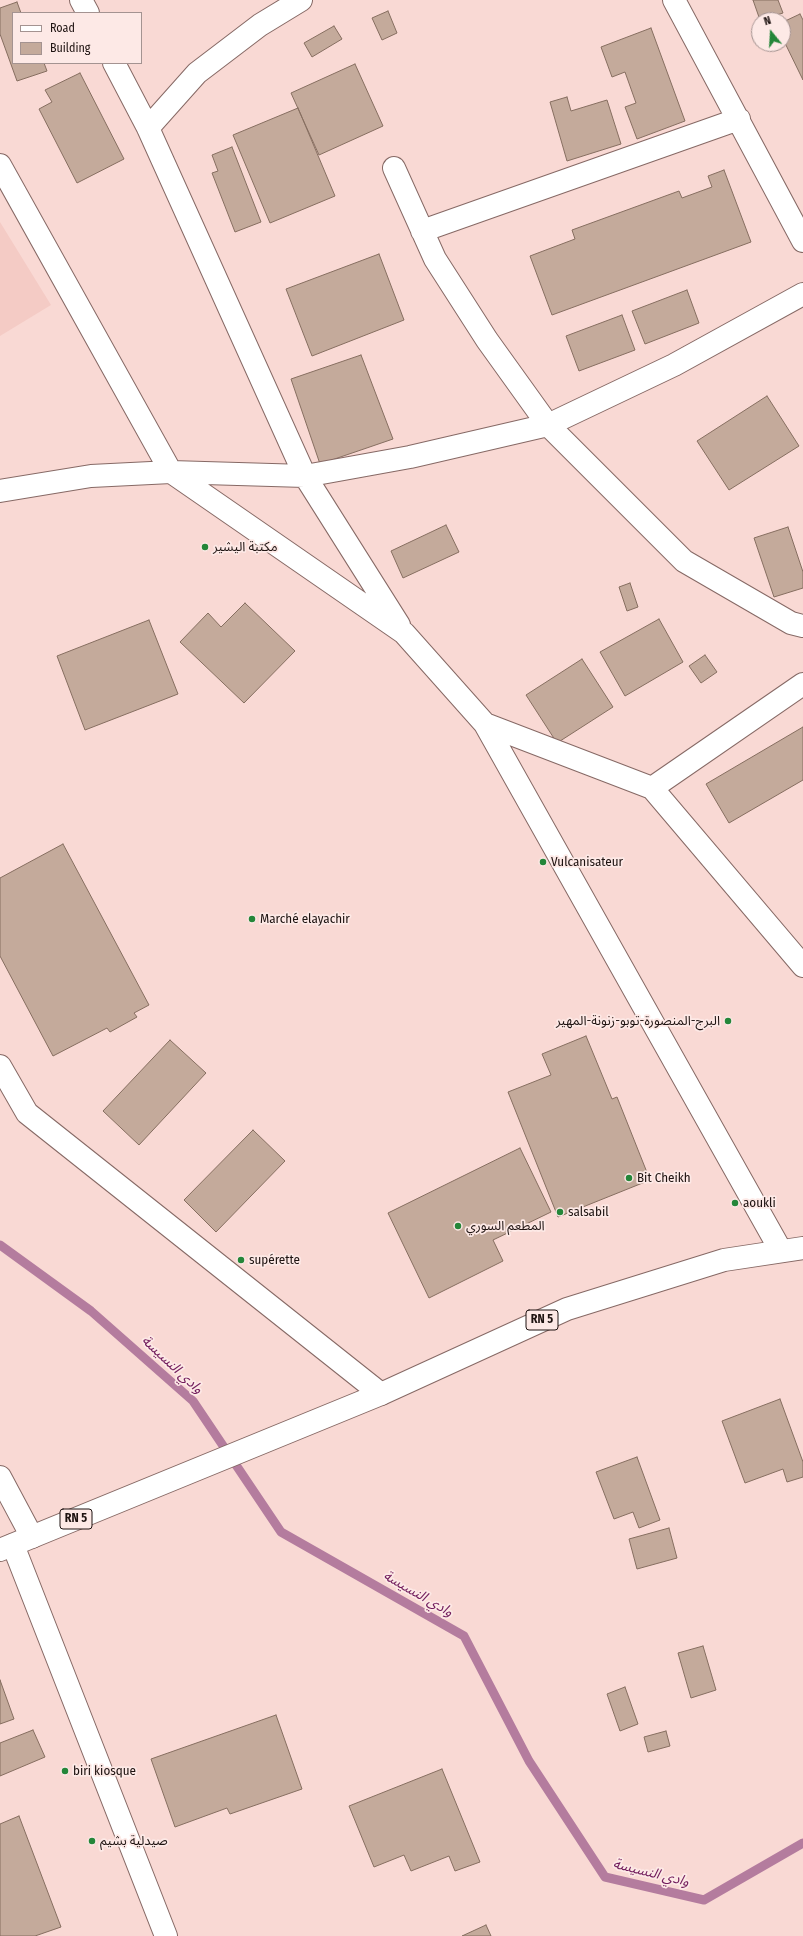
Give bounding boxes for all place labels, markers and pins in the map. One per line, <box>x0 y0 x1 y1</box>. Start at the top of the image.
place label: مكتبة اليشير <box>213 539 277 555</box>
marker: مكتبة اليشير <box>200 542 210 552</box>
place label: Vulcanisateur <box>551 854 623 870</box>
marker: Vulcanisateur <box>538 857 548 867</box>
place label: Marché elayachir <box>260 911 350 927</box>
marker: Marché elayachir <box>247 914 257 924</box>
place label: البرج-المنصورة-توبو-زنونة-المهير <box>556 1013 720 1029</box>
marker: البرج-المنصورة-توبو-زنونة-المهير <box>723 1016 733 1026</box>
place label: Bit Cheikh <box>637 1170 691 1186</box>
marker: Bit Cheikh <box>624 1173 634 1183</box>
place label: aoukli <box>743 1195 776 1211</box>
marker: aoukli <box>730 1198 740 1208</box>
place label: salsabil <box>568 1204 609 1220</box>
marker: salsabil <box>555 1207 565 1217</box>
place label: المطعم السوري <box>466 1218 545 1234</box>
marker: المطعم السوري <box>453 1221 463 1231</box>
place label: supérette <box>249 1252 300 1268</box>
marker: supérette <box>236 1255 246 1265</box>
place label: biri kiosque <box>73 1763 136 1779</box>
marker: biri kiosque <box>60 1766 70 1776</box>
place label: صيدلية بشيم <box>100 1833 168 1849</box>
marker: صيدلية بشيم <box>87 1836 97 1846</box>

